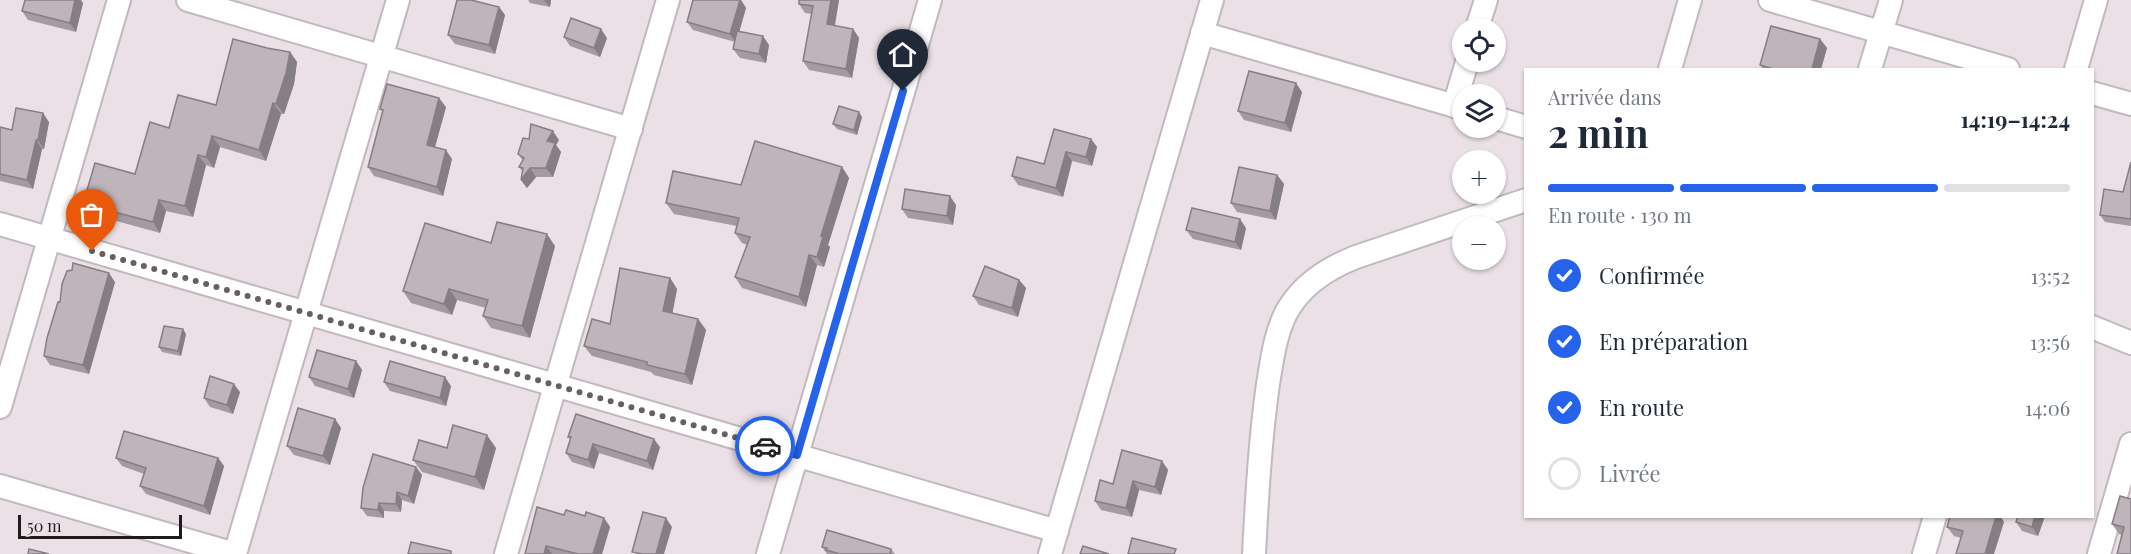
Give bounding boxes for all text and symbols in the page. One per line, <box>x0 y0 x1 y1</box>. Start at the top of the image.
map controls <box>1452 18 1506 270</box>
button: locate <box>1452 18 1506 72</box>
pin <box>877 29 928 91</box>
icon: home <box>886 38 919 71</box>
text: Arrivée dans <box>1548 83 1662 110</box>
button: layers <box>1452 84 1506 138</box>
text: 14:19–14:24 <box>1960 104 2070 134</box>
text: 2 min <box>1548 106 1649 158</box>
button: + <box>1452 150 1506 204</box>
pin <box>66 189 117 251</box>
icon: bag <box>75 198 108 231</box>
text: En route · 130 m <box>1548 201 1691 228</box>
button: − <box>1452 216 1506 270</box>
icon: check <box>1548 259 1581 292</box>
text: Confirmée <box>1599 260 1705 290</box>
text: 13:52 <box>2031 262 2070 289</box>
icon: check <box>1548 325 1581 358</box>
text: En préparation <box>1599 326 1748 356</box>
text: 13:56 <box>2030 328 2070 355</box>
icon: check <box>1548 391 1581 424</box>
text: En route <box>1599 392 1684 422</box>
text: 14:06 <box>2025 394 2070 421</box>
courier <box>735 416 795 476</box>
icon: car <box>749 430 782 463</box>
text: Livrée <box>1599 458 1661 488</box>
scale bar <box>18 512 182 540</box>
text: 50 m <box>27 515 61 536</box>

